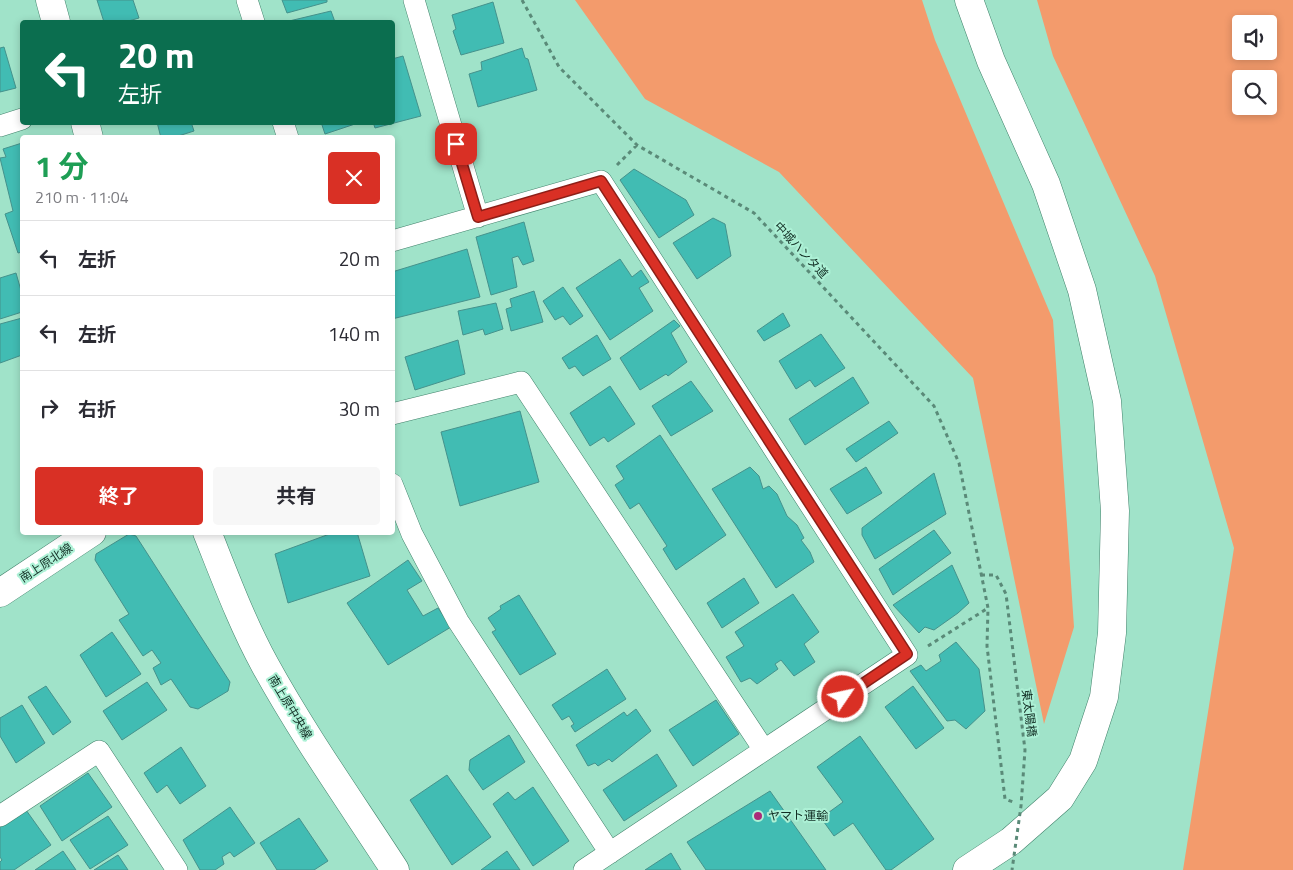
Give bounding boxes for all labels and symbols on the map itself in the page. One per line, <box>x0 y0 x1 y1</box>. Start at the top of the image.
pin <box>435 123 477 165</box>
street label: 中城ハンタ道 <box>770 217 833 282</box>
street label: 南上原北線 <box>15 538 76 587</box>
position arrow <box>816 670 868 722</box>
street label: 南上原中央線 <box>264 671 317 743</box>
street label: 東太陽橋 <box>1017 688 1042 738</box>
place label: ヤマト運輸 <box>768 806 828 825</box>
marker: ヤマト運輸 <box>752 810 764 822</box>

